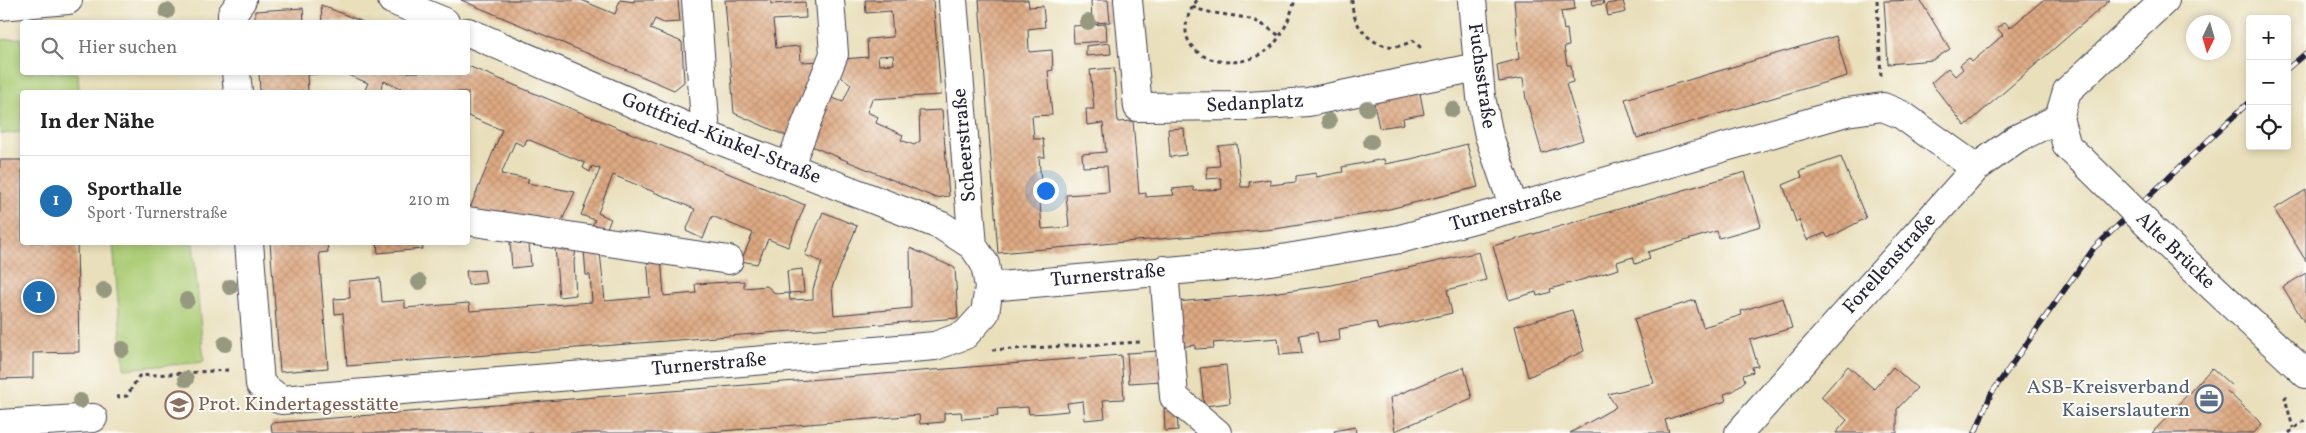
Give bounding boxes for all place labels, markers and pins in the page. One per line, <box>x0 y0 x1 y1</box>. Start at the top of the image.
pin: 1 <box>23 278 55 316</box>
place label: ASB-Kreisverband Kaiserslautern <box>2027 374 2190 425</box>
office icon: ASB-Kreisverband Kaiserslautern <box>2194 384 2224 414</box>
school or university icon: Prot. Kindertagesstätte <box>164 390 194 420</box>
place label: Prot. Kindertagesstätte <box>198 391 399 419</box>

